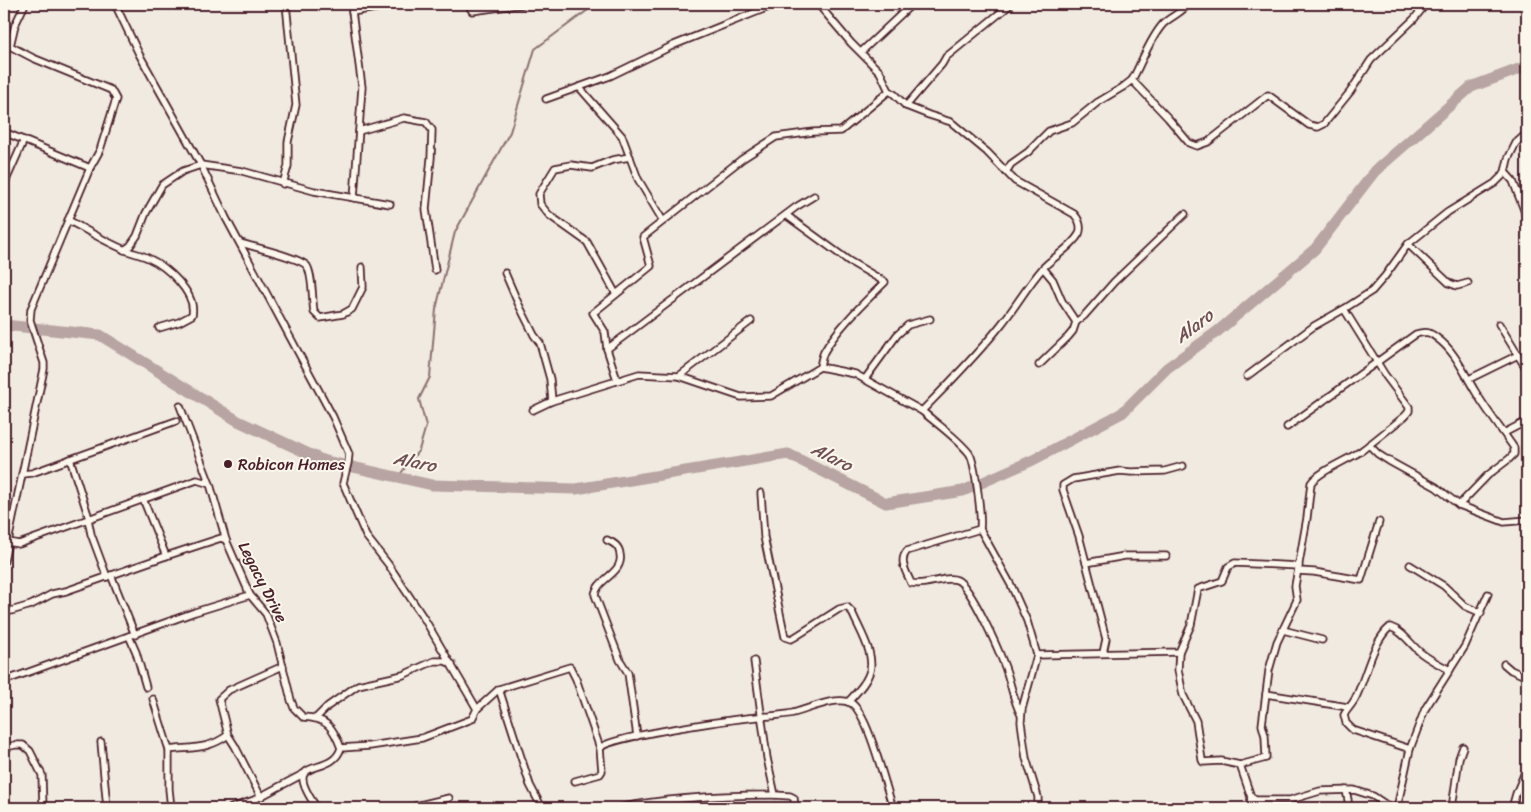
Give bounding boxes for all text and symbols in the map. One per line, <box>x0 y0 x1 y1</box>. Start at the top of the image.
water label: Alaro <box>1167 299 1222 352</box>
water label: Alaro <box>805 433 860 482</box>
water label: Alaro <box>390 442 441 482</box>
place label: Robicon Homes <box>238 450 346 479</box>
marker: Robicon Homes <box>222 458 234 470</box>
street label: Legacy Drive <box>230 536 296 628</box>

